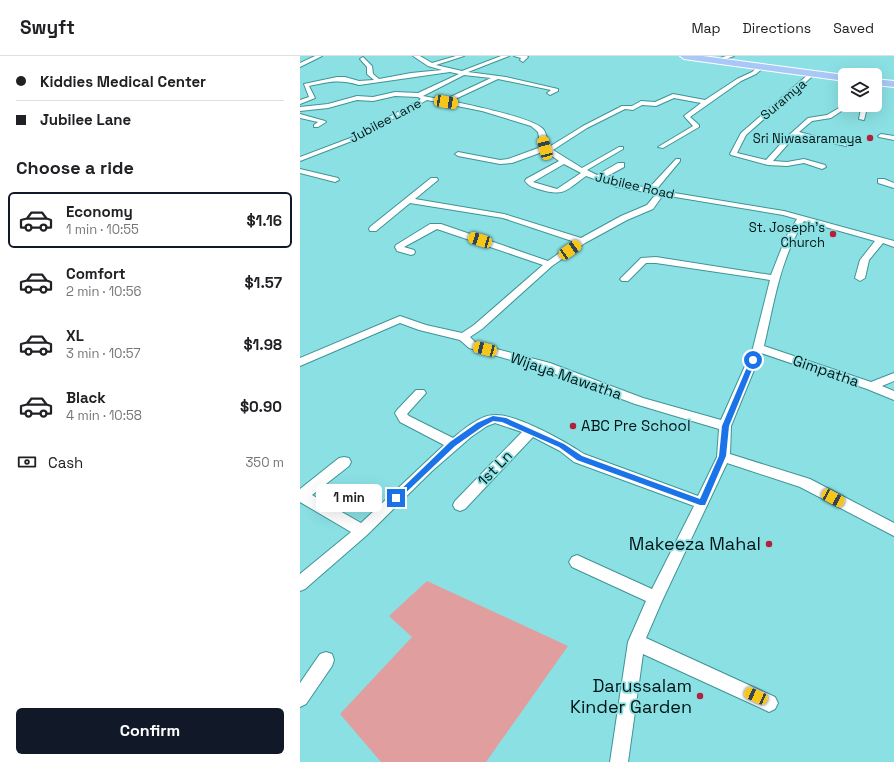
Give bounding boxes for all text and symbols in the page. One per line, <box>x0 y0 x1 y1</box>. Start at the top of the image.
text: Swyft <box>20 15 75 40</box>
text: Map <box>691 19 721 37</box>
text: Directions <box>743 19 811 37</box>
text: Saved <box>833 19 874 37</box>
map controls <box>838 68 882 112</box>
button: layers <box>838 68 882 112</box>
text: Kiddies Medical Center <box>40 72 206 91</box>
street label: Suramya <box>757 75 810 123</box>
street label: Jubilee Lane <box>346 94 424 147</box>
car <box>433 94 459 110</box>
text: Jubilee Lane <box>40 110 131 129</box>
place label: Sri Niwasaramaya <box>753 130 863 147</box>
marker: Sri Niwasaramaya <box>865 133 875 143</box>
car <box>536 135 554 161</box>
text: Choose a ride <box>16 156 134 179</box>
street label: Jubilee Road <box>594 168 676 203</box>
icon: car <box>18 202 54 238</box>
text: Economy <box>66 202 133 221</box>
text: $1.16 <box>246 211 282 230</box>
place label: St. Joseph's Church <box>749 219 825 251</box>
text: 1 min · 10:55 <box>66 221 139 238</box>
marker: St. Joseph's Church <box>828 229 838 239</box>
car <box>467 231 493 249</box>
car <box>557 238 583 262</box>
icon: car <box>18 264 54 300</box>
text: Comfort <box>66 264 126 283</box>
text: $1.57 <box>245 273 282 292</box>
text: 2 min · 10:56 <box>66 283 141 300</box>
icon: car <box>18 326 54 362</box>
text: XL <box>66 326 84 345</box>
text: $1.98 <box>243 335 282 354</box>
car <box>472 340 498 358</box>
text: 3 min · 10:57 <box>66 345 141 362</box>
street label: Wijaya Mawatha <box>508 348 625 404</box>
street label: Gimpatha <box>790 350 862 391</box>
route start <box>744 351 762 369</box>
icon: car <box>18 388 54 424</box>
text: Black <box>66 388 106 407</box>
text: $0.90 <box>240 397 282 416</box>
text: 4 min · 10:58 <box>66 407 142 424</box>
place label: ABC Pre School <box>581 416 691 435</box>
marker: ABC Pre School <box>568 421 578 431</box>
street label: 1st Ln <box>473 446 516 489</box>
icon: cash <box>16 451 38 473</box>
text: Cash <box>48 453 83 472</box>
text: 350 m <box>246 454 284 471</box>
callout: 1 min <box>316 484 382 512</box>
car <box>820 487 846 509</box>
text: 1 min <box>333 489 365 506</box>
route end <box>387 489 405 507</box>
place label: Makeeza Mahal <box>629 532 761 555</box>
marker: Makeeza Mahal <box>764 539 774 549</box>
place label: Darussalam Kinder Garden <box>570 674 692 718</box>
car <box>743 686 769 706</box>
marker: Darussalam Kinder Garden <box>695 691 705 701</box>
button: Confirm <box>16 708 284 754</box>

